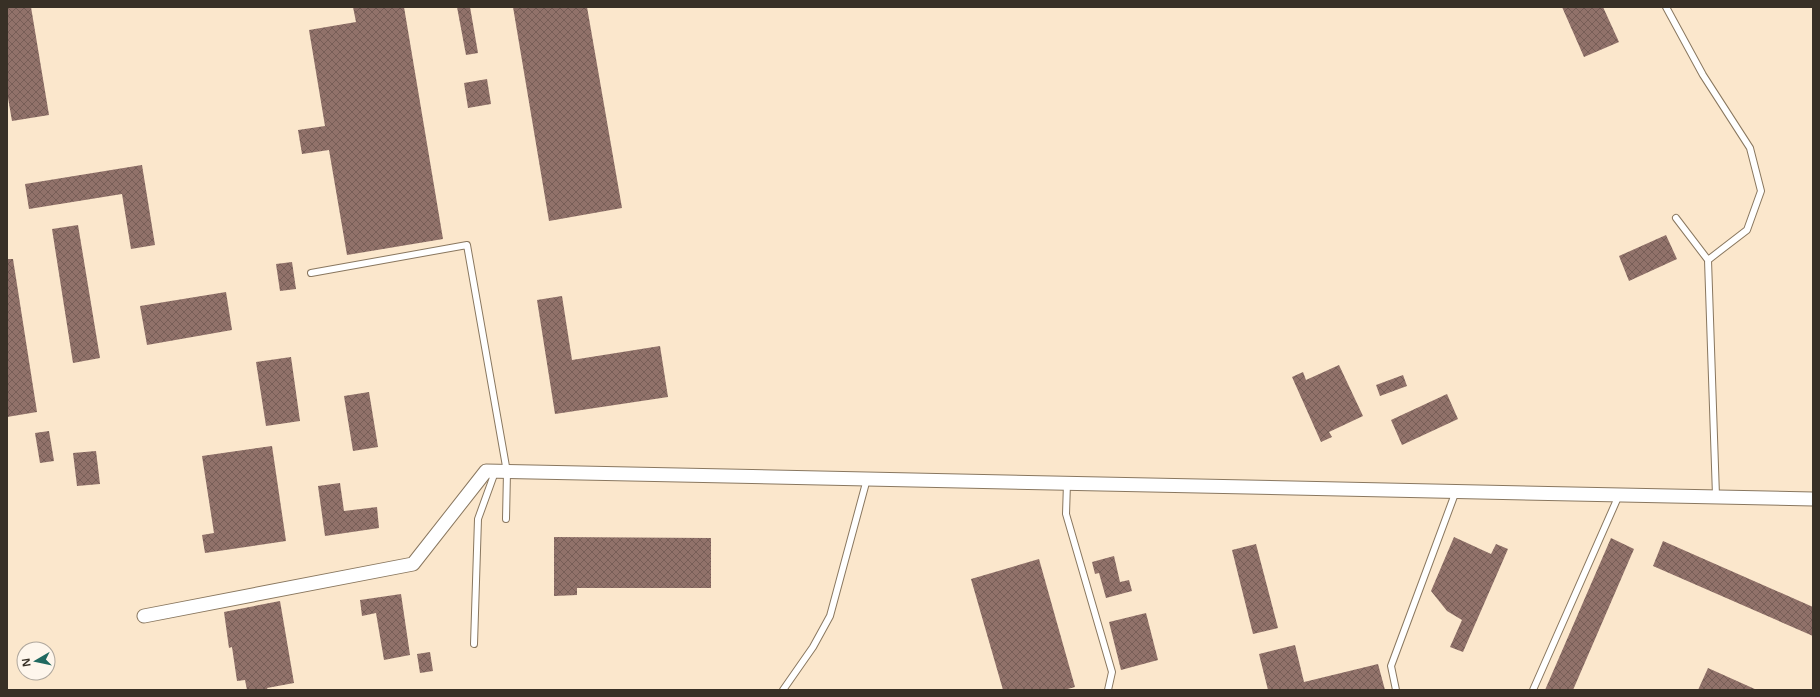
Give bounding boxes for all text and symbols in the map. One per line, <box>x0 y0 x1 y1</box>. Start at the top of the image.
north arrow <box>16 641 56 681</box>
text: N <box>18 657 34 668</box>

